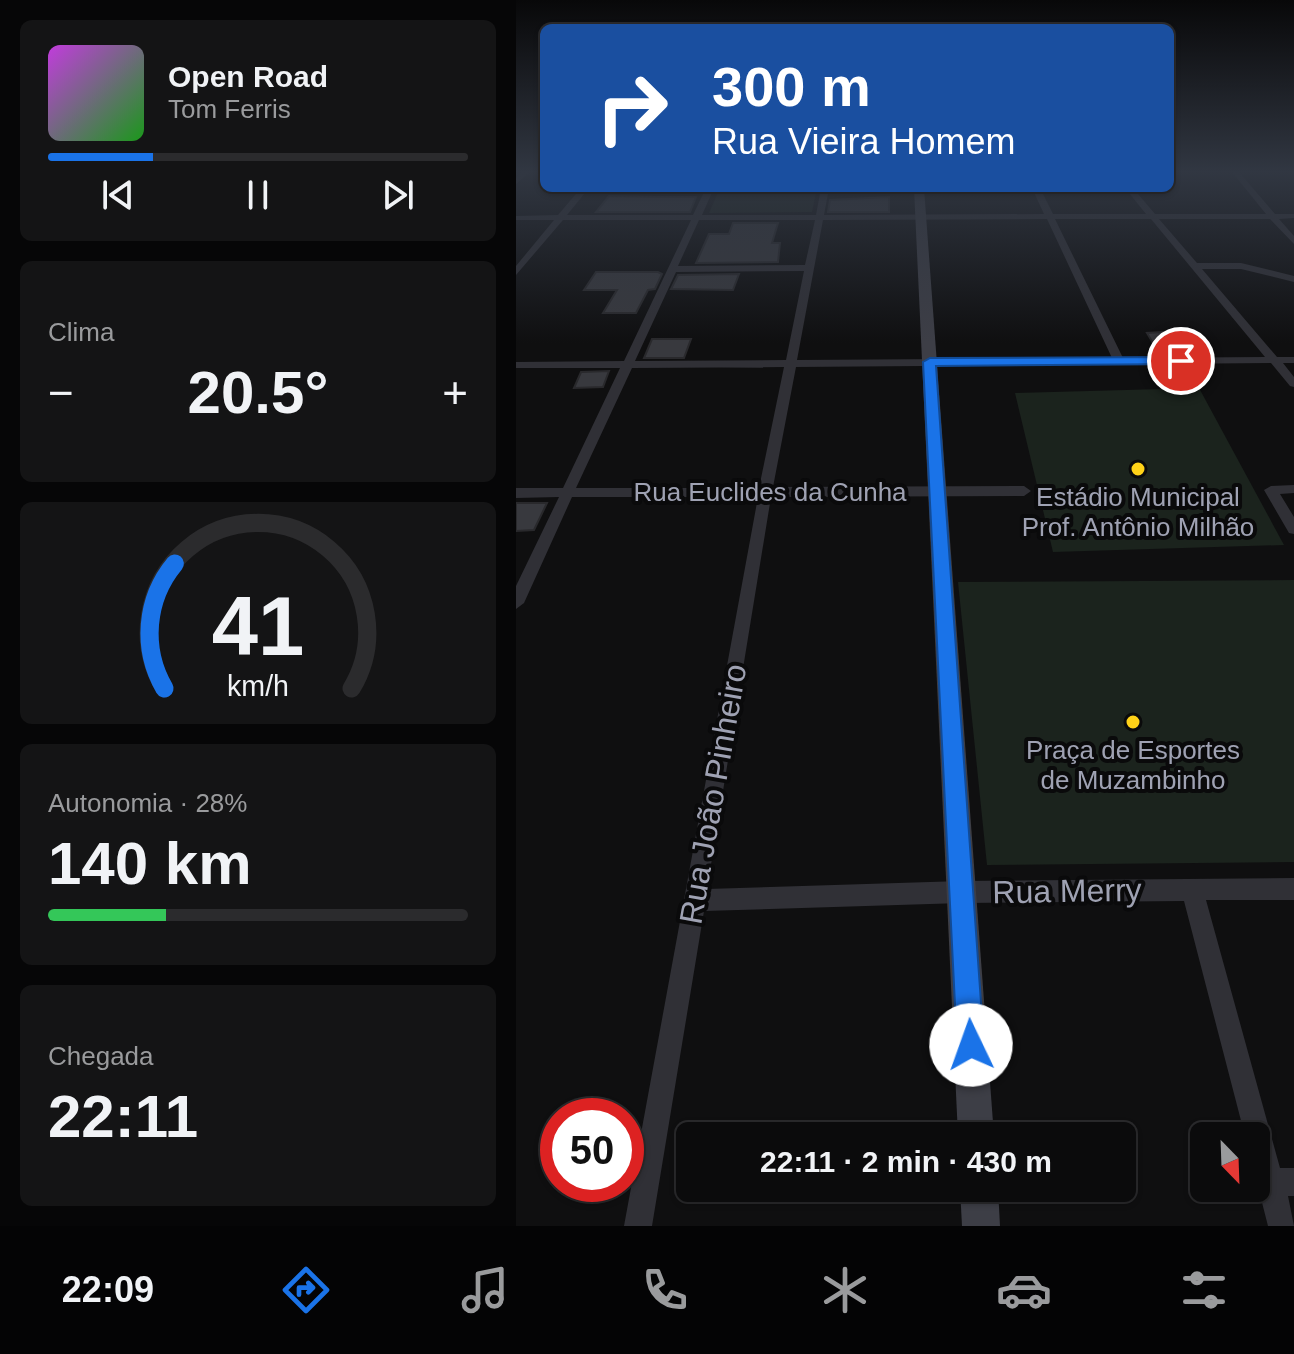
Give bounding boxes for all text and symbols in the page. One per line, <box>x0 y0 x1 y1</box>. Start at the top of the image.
text: 300 m <box>712 55 871 118</box>
icon: right <box>580 56 684 160</box>
text: Open Road <box>168 60 328 93</box>
text: Tom Ferris <box>168 94 291 124</box>
text: Rua Vieira Homem <box>712 121 1015 162</box>
icon: previous <box>96 173 140 217</box>
icon: pause <box>236 173 280 217</box>
icon: next <box>376 173 420 217</box>
text: Clima <box>48 317 114 347</box>
pin <box>1147 327 1215 395</box>
icon: arrive <box>1159 339 1203 383</box>
text: 20.5° <box>188 359 328 426</box>
text: − <box>48 368 74 417</box>
text: + <box>442 368 468 417</box>
marker: Estádio Municipal Prof. Antônio Milhão <box>1129 460 1147 478</box>
street label: Rua Euclides da Cunha <box>633 477 907 507</box>
place label: Estádio Municipal Prof. Antônio Milhão <box>1022 482 1254 542</box>
text: 41 <box>212 580 304 673</box>
street label: Rua João Pinheiro <box>672 661 754 927</box>
text: km/h <box>227 670 289 702</box>
marker: Praça de Esportes de Muzambinho <box>1124 713 1142 731</box>
place label: Praça de Esportes de Muzambinho <box>1026 735 1240 795</box>
text: Autonomia · 28% <box>48 788 247 818</box>
text: 140 km <box>48 830 252 897</box>
street label: Rua Merry <box>992 872 1142 910</box>
position arrow <box>929 1003 1013 1087</box>
text: Chegada <box>48 1041 154 1071</box>
text: 22:11 <box>48 1083 198 1150</box>
speed limit sign: 50 <box>540 1098 644 1202</box>
north arrow <box>1190 1122 1270 1202</box>
map controls <box>1190 1122 1270 1202</box>
text: 22:11 · 2 min · 430 m <box>760 1145 1052 1178</box>
icon: directions <box>278 1262 334 1318</box>
icon: music <box>457 1262 513 1318</box>
icon: phone <box>637 1262 693 1318</box>
icon: climate <box>817 1262 873 1318</box>
icon: car <box>996 1262 1052 1318</box>
icon: filters <box>1176 1262 1232 1318</box>
text: 22:09 <box>62 1269 154 1310</box>

